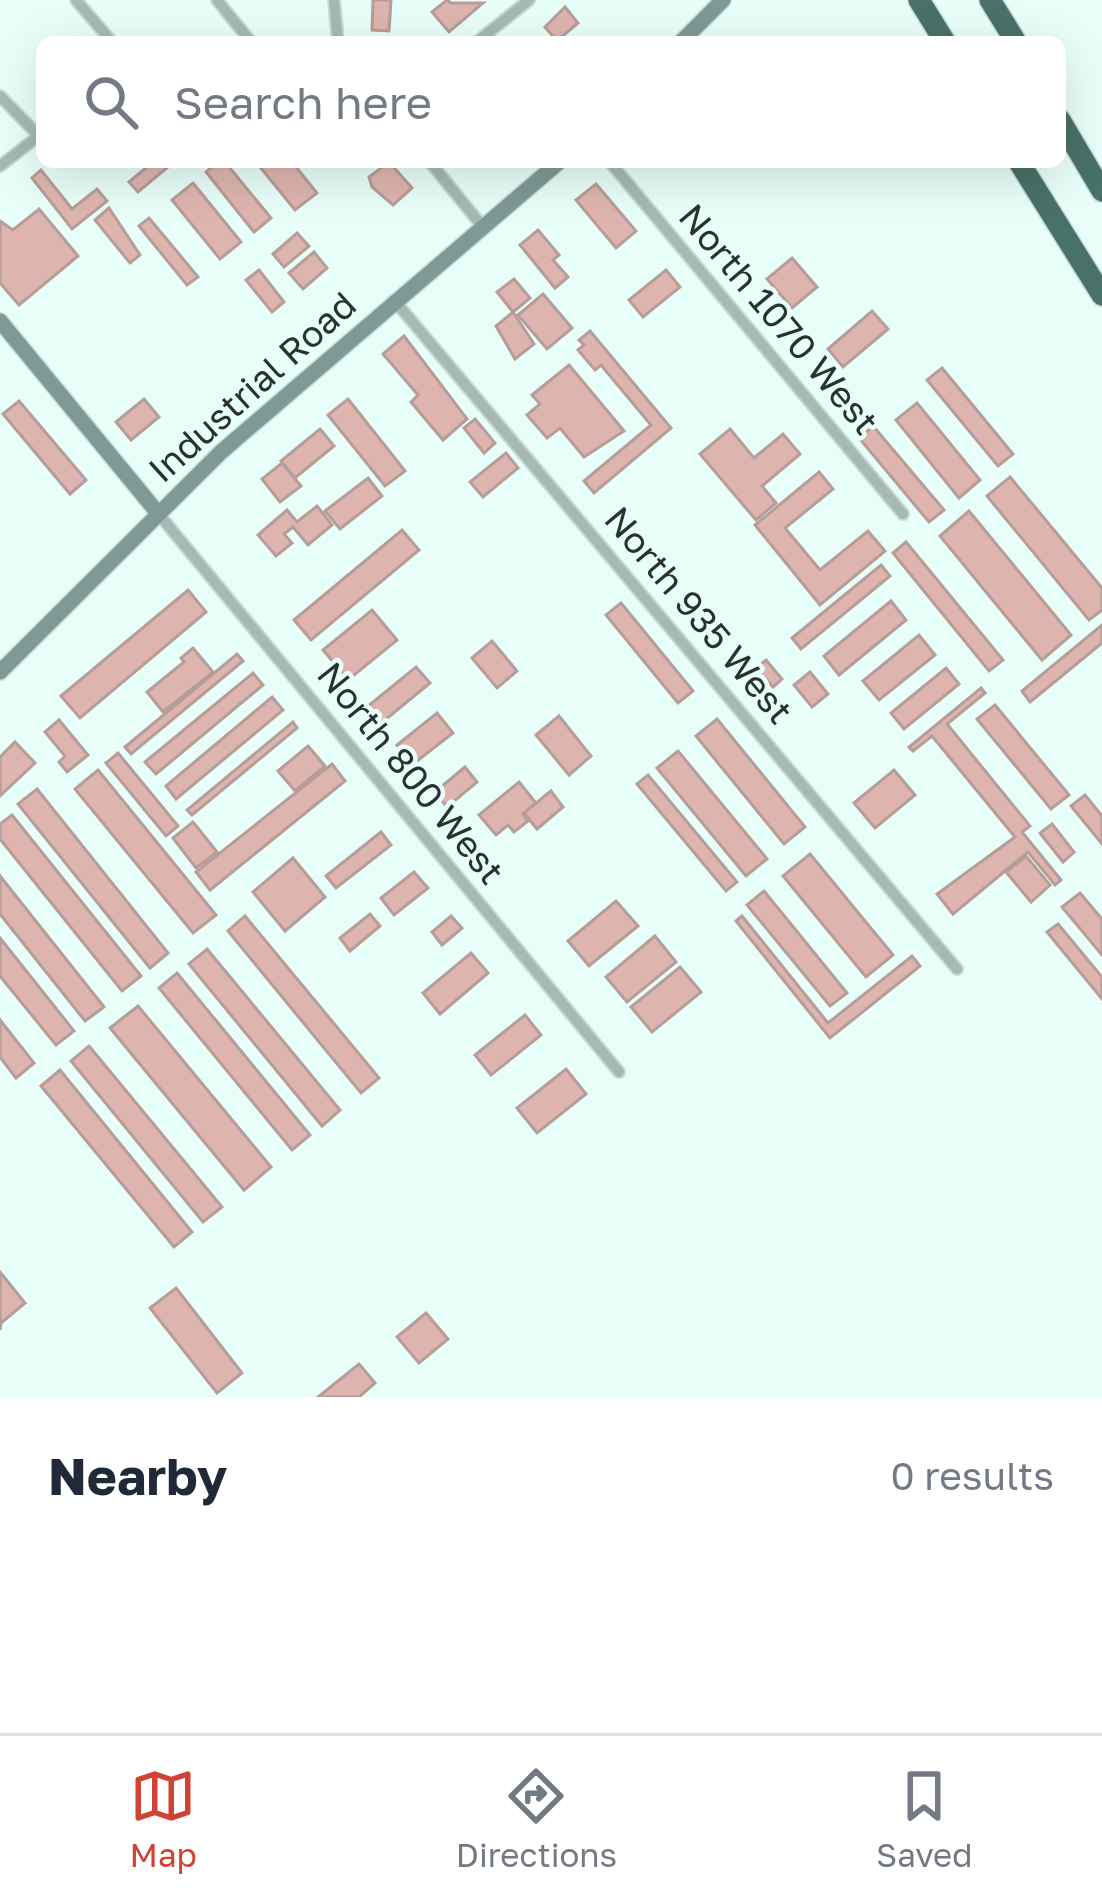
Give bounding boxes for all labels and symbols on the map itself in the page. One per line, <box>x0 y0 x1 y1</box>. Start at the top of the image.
street label: North 1070 West <box>671 195 888 442</box>
street label: Industrial Road <box>139 282 364 491</box>
street label: North 935 West <box>596 498 802 732</box>
street label: North 800 West <box>309 653 514 892</box>

